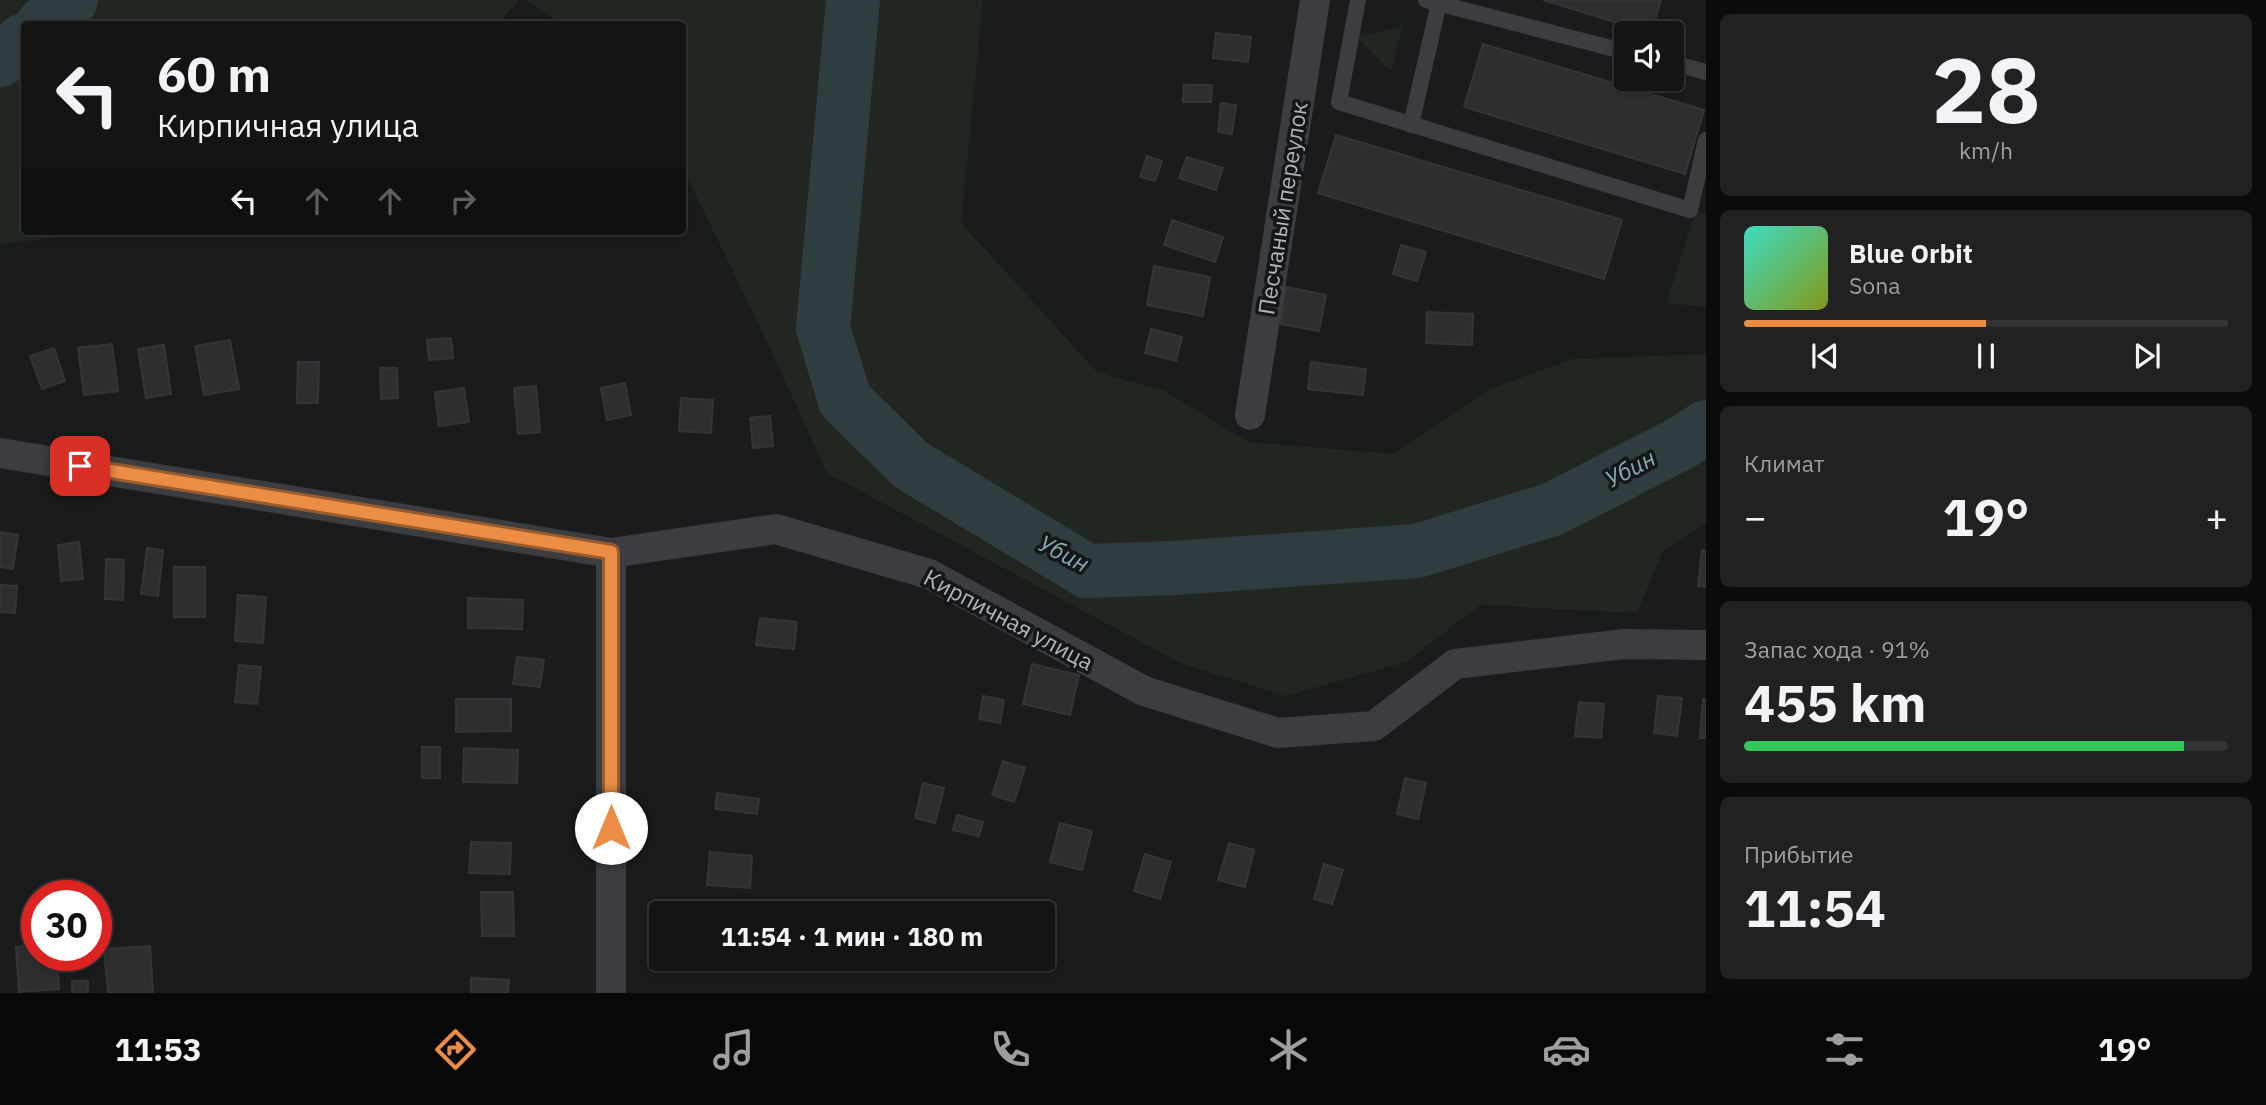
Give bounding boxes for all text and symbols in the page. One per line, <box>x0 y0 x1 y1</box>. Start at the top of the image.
map controls <box>1614 21 1684 91</box>
button: sound <box>1614 21 1684 91</box>
text: 28 <box>1931 30 2041 148</box>
text: 60 m <box>157 42 271 105</box>
icon: left <box>42 49 133 140</box>
street label: Песчаный переулок <box>1250 99 1314 317</box>
text: Кирпичная улица <box>157 104 419 146</box>
text: km/h <box>1959 135 2013 165</box>
icon: left <box>225 182 263 220</box>
icon: ahead <box>298 182 336 220</box>
icon: ahead <box>371 182 409 220</box>
icon: right <box>444 182 482 220</box>
text: Blue Orbit <box>1849 236 1973 270</box>
text: Sona <box>1849 270 1901 300</box>
icon: previous <box>1806 337 1844 375</box>
icon: pause <box>1967 337 2005 375</box>
icon: next <box>2128 337 2166 375</box>
pin <box>50 436 110 496</box>
water label: Убин <box>1599 441 1661 495</box>
icon: arrive <box>61 447 99 485</box>
text: Климат <box>1744 448 1825 478</box>
text: 19° <box>1943 483 2029 550</box>
text: − <box>1744 492 1767 541</box>
text: + <box>2205 492 2228 541</box>
water label: Убин <box>1033 527 1095 579</box>
street label: Кирпичная улица <box>919 562 1099 676</box>
text: Запас хода · 91% <box>1744 634 1930 664</box>
text: 455 km <box>1744 669 1926 736</box>
position arrow <box>574 791 648 865</box>
text: Прибытие <box>1744 839 1853 869</box>
text: 11:54 <box>1744 874 1886 941</box>
speed limit sign: 30 <box>21 880 112 971</box>
text: 11:54 · 1 мин · 180 m <box>721 919 983 953</box>
icon: directions <box>431 1025 480 1074</box>
icon: music <box>709 1025 758 1074</box>
icon: phone <box>986 1025 1035 1074</box>
icon: climate <box>1264 1025 1313 1074</box>
icon: car <box>1542 1025 1591 1074</box>
icon: filters <box>1820 1025 1869 1074</box>
text: 11:53 <box>114 1028 202 1070</box>
text: 19° <box>2098 1028 2152 1070</box>

